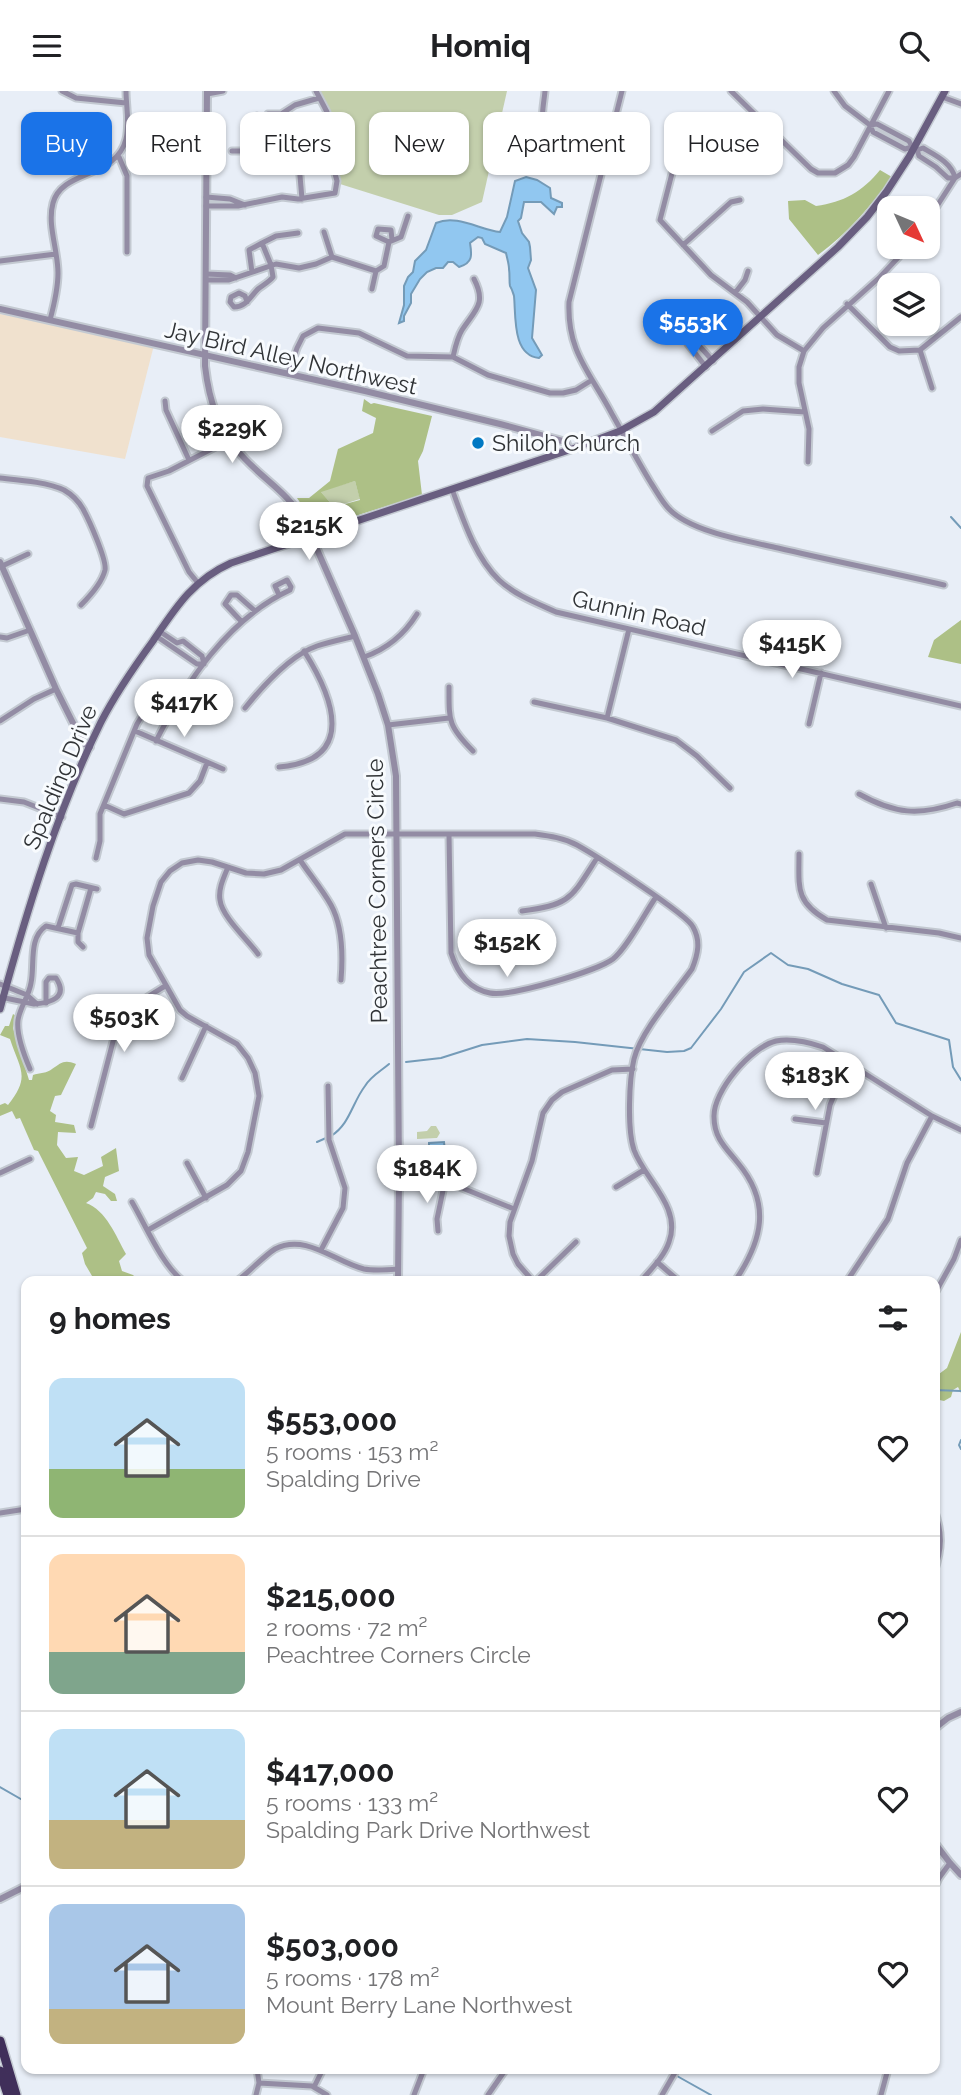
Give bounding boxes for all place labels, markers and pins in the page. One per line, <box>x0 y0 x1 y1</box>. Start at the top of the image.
pin: $553K <box>644 299 742 359</box>
pin: $229K <box>183 405 281 465</box>
place label: Shiloh Church <box>492 429 640 456</box>
marker: Shiloh Church <box>470 435 486 451</box>
pin: $215K <box>260 503 358 562</box>
pin: $415K <box>743 621 841 680</box>
pin: $417K <box>135 679 233 739</box>
pin: $152K <box>458 919 556 979</box>
pin: $503K <box>75 995 173 1054</box>
pin: $183K <box>766 1053 864 1112</box>
pin: $184K <box>378 1145 476 1205</box>

